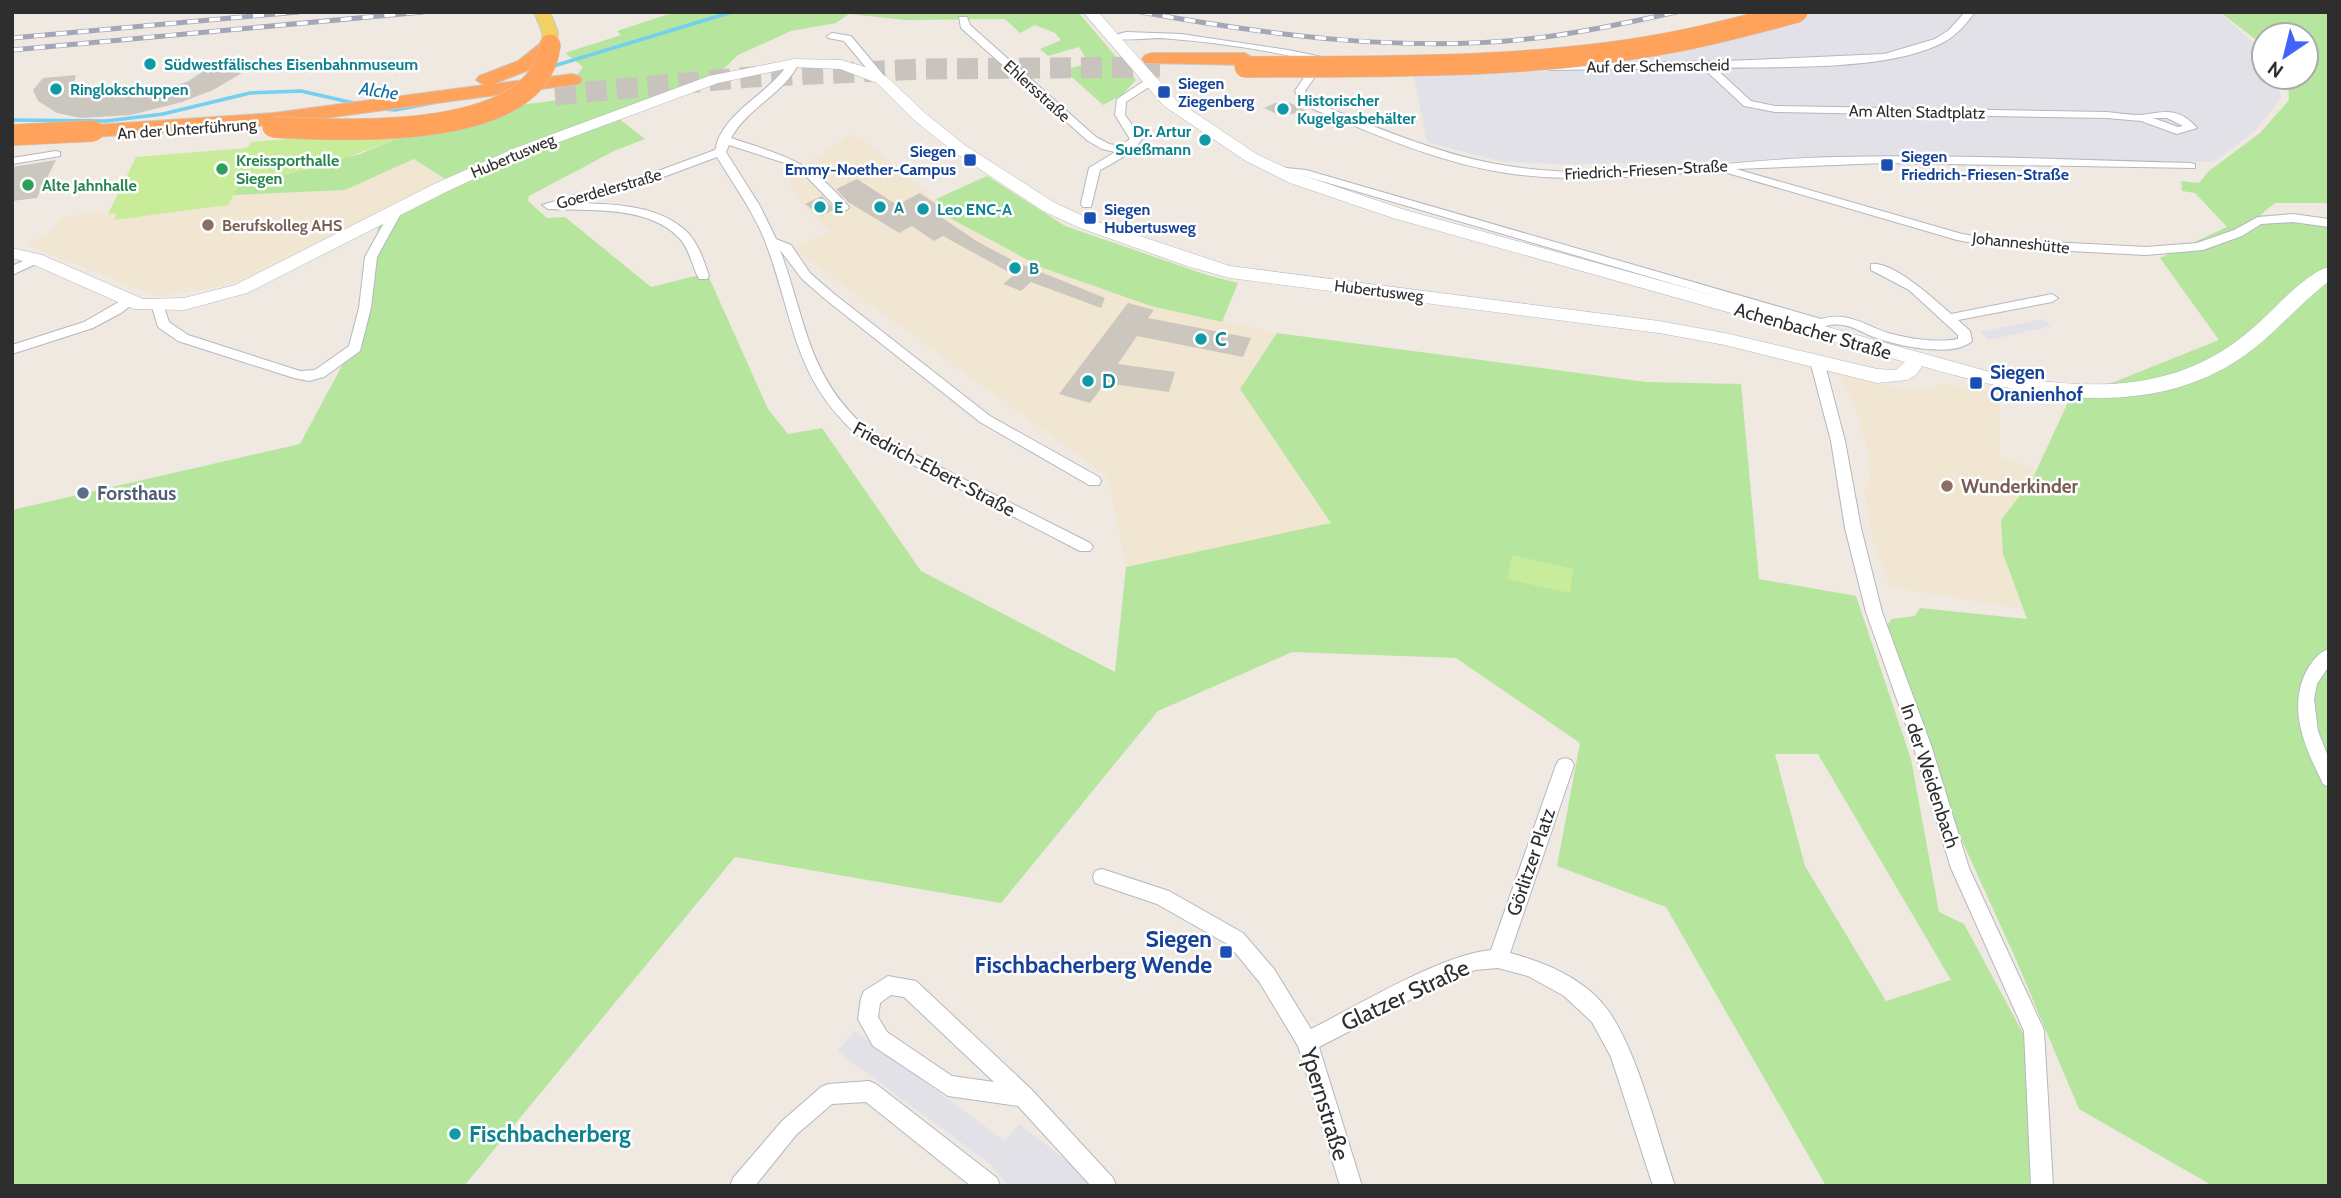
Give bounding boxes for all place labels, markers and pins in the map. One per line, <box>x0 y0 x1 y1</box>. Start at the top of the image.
place label: Südwestfälisches Eisenbahnmuseum <box>164 55 418 74</box>
marker: Südwestfälisches Eisenbahnmuseum <box>142 56 158 72</box>
place label: Siegen Ziegenberg <box>1178 74 1254 111</box>
place label: Ringlokschuppen <box>70 80 189 99</box>
marker: Ringlokschuppen <box>48 81 64 97</box>
marker: Siegen Ziegenberg <box>1156 84 1172 100</box>
place label: Historischer Kugelgasbehälter <box>1297 91 1416 128</box>
marker: Historischer Kugelgasbehälter <box>1275 101 1291 117</box>
place label: Dr. Artur Sueßmann <box>1115 122 1192 159</box>
marker: Dr. Artur Sueßmann <box>1197 132 1213 148</box>
place label: Siegen Emmy-Noether-Campus <box>785 142 956 179</box>
place label: Siegen Friedrich-Friesen-Straße <box>1901 147 2069 184</box>
place label: Kreissporthalle Siegen <box>236 151 339 188</box>
marker: Siegen Emmy-Noether-Campus <box>962 152 978 168</box>
marker: Siegen Friedrich-Friesen-Straße <box>1879 157 1895 173</box>
marker: Kreissporthalle Siegen <box>214 161 230 177</box>
place label: Alte Jahnhalle <box>42 176 137 195</box>
marker: Alte Jahnhalle <box>20 177 36 193</box>
place label: E <box>834 198 843 217</box>
place label: A <box>894 198 904 217</box>
marker: E <box>812 199 828 215</box>
marker: A <box>872 199 888 215</box>
place label: Leo ENC-A <box>937 200 1012 219</box>
place label: Siegen Hubertusweg <box>1104 200 1196 237</box>
marker: Leo ENC-A <box>915 201 931 217</box>
marker: Siegen Hubertusweg <box>1082 210 1098 226</box>
place label: Berufskolleg AHS <box>222 216 342 235</box>
marker: Berufskolleg AHS <box>200 217 216 233</box>
place label: B <box>1029 259 1039 278</box>
marker: B <box>1007 260 1023 276</box>
place label: C <box>1215 328 1227 351</box>
marker: C <box>1193 331 1209 347</box>
place label: Siegen Oranienhof <box>1990 361 2083 406</box>
place label: D <box>1102 370 1116 393</box>
marker: D <box>1080 373 1096 389</box>
marker: Siegen Oranienhof <box>1968 375 1984 391</box>
place label: Wunderkinder <box>1961 475 2079 498</box>
marker: Wunderkinder <box>1939 478 1955 494</box>
place label: Forsthaus <box>97 482 176 505</box>
marker: Forsthaus <box>75 485 91 501</box>
place label: Siegen Fischbacherberg Wende <box>975 925 1212 979</box>
marker: Siegen Fischbacherberg Wende <box>1218 944 1234 960</box>
place label: Fischbacherberg <box>469 1120 631 1148</box>
marker: Fischbacherberg <box>447 1126 463 1142</box>

